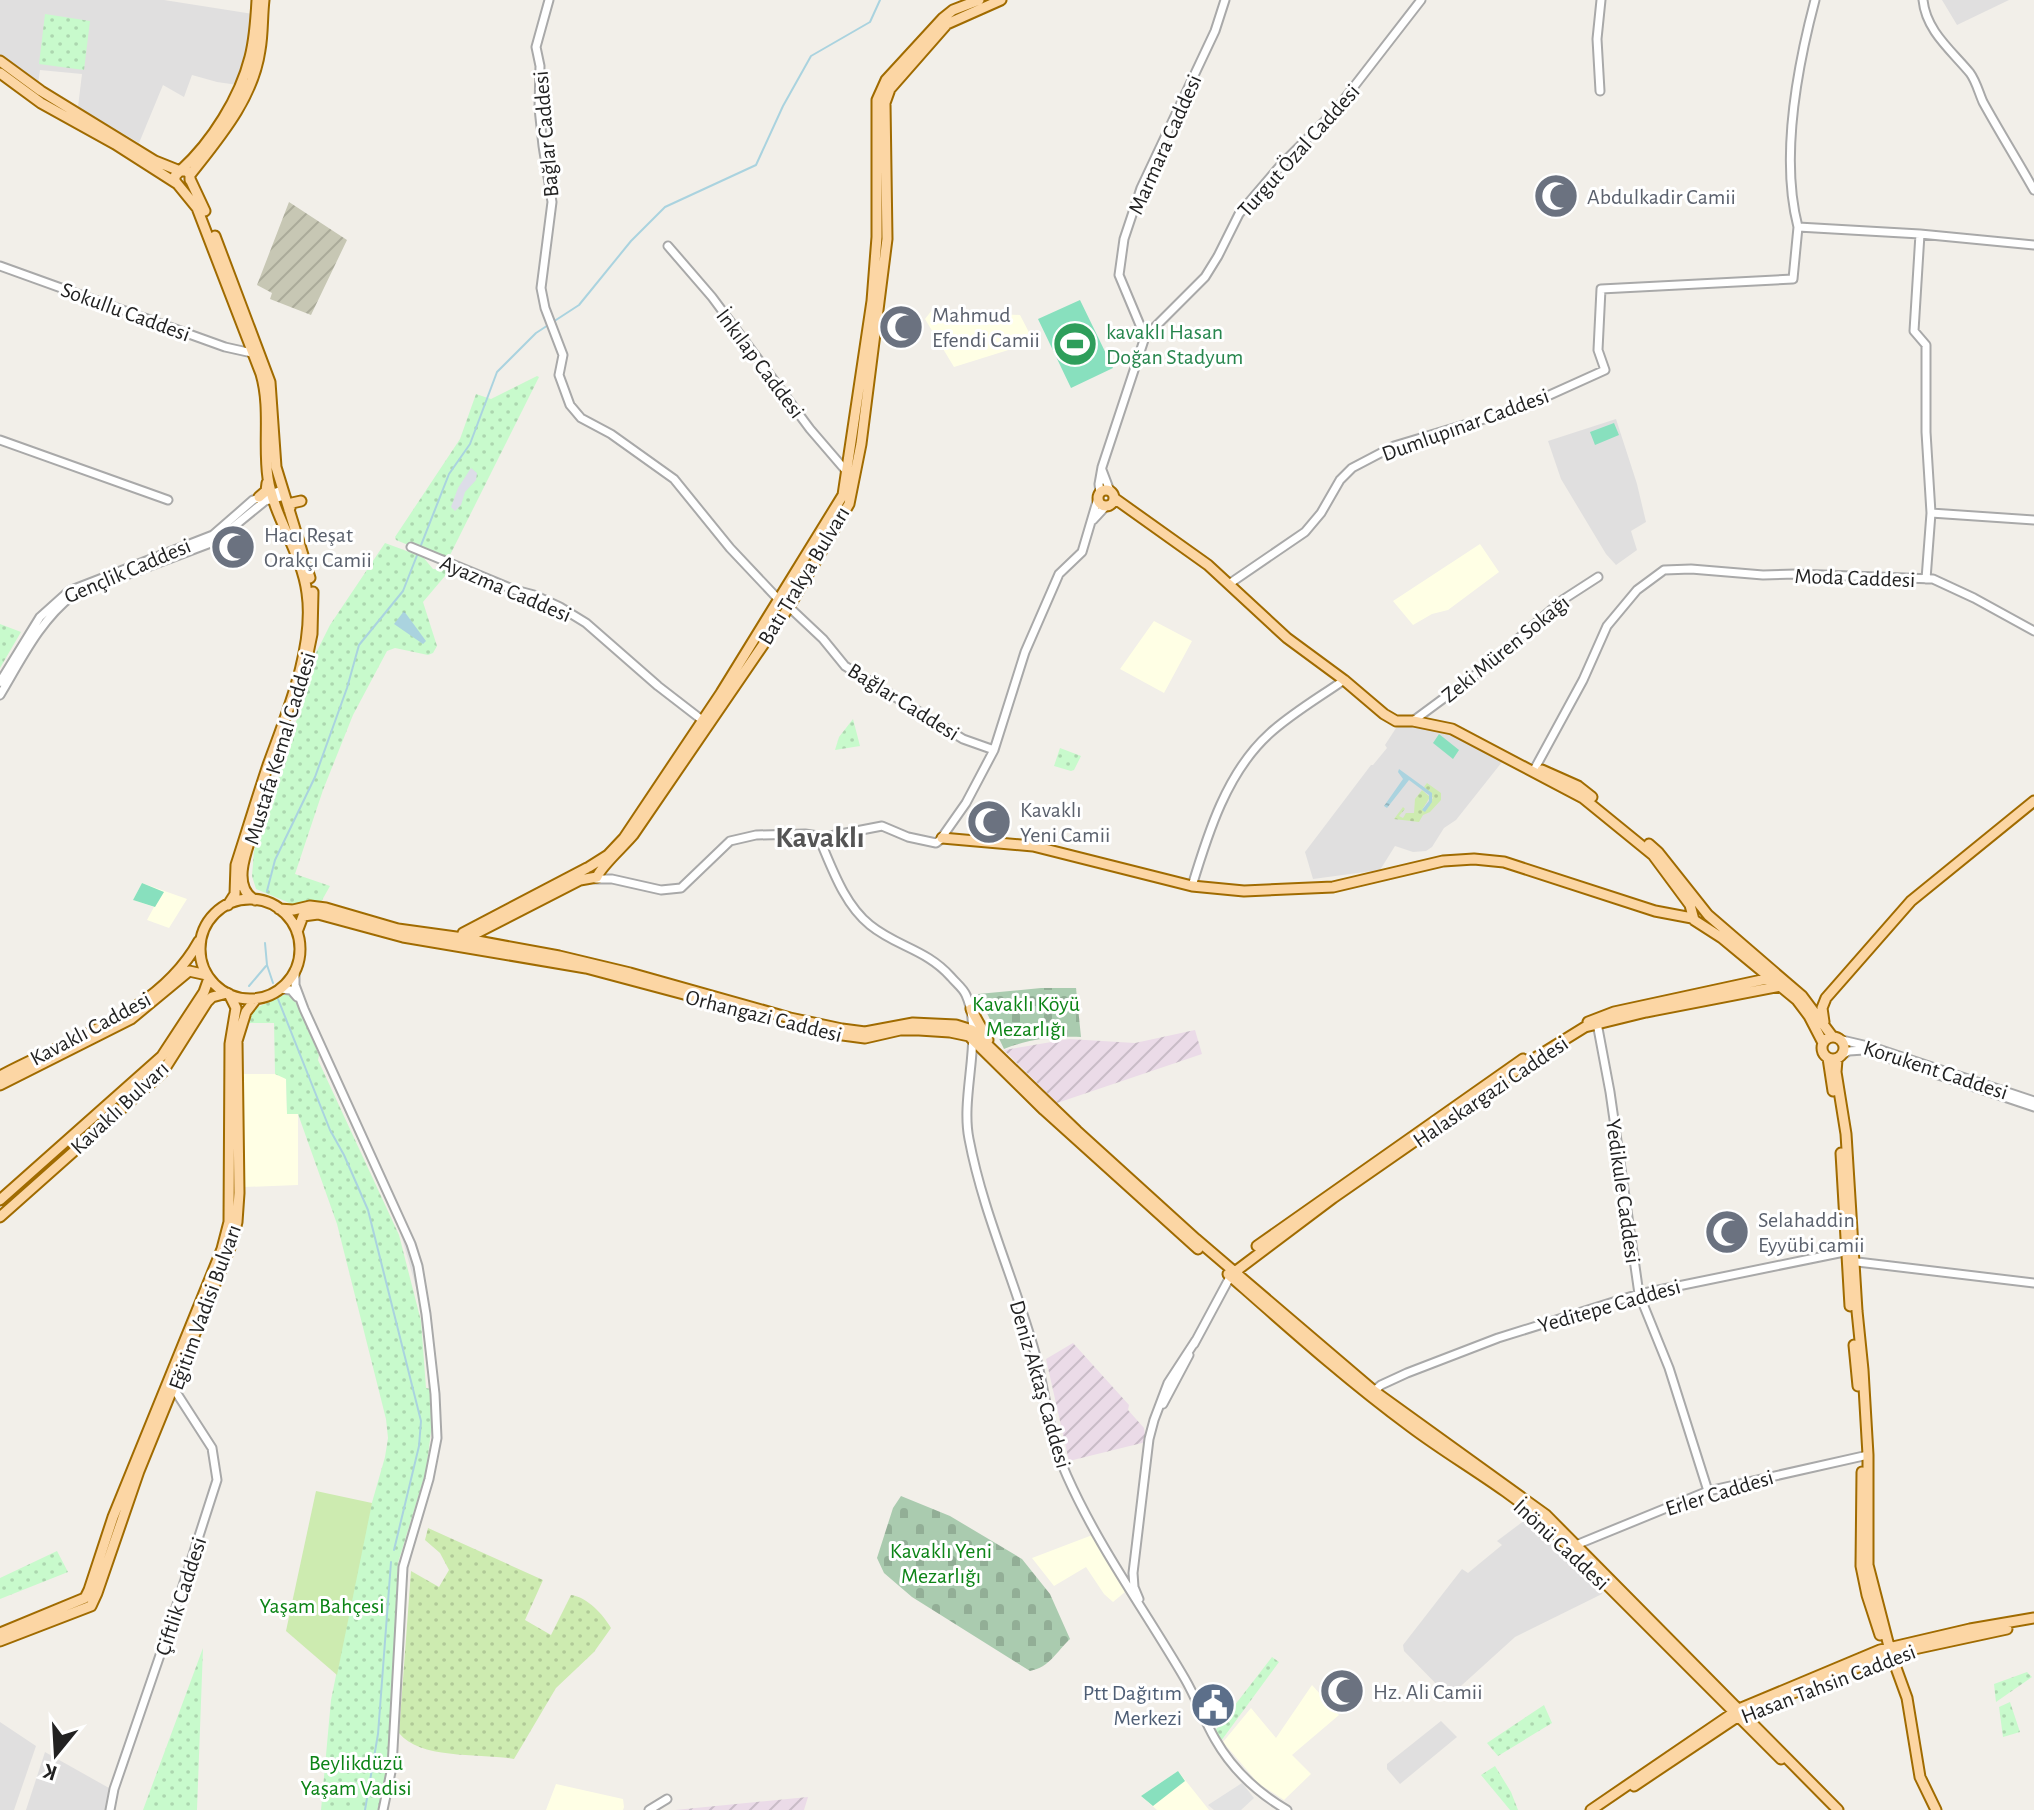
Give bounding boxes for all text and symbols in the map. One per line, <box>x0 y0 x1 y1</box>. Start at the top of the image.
street label: Bağlar Caddesi <box>530 70 562 198</box>
street label: Marmara Caddesi <box>1124 71 1206 218</box>
street label: Turgut Özal Caddesi <box>1234 80 1364 221</box>
mosque icon: Abdulkadir Camii <box>1532 172 1580 220</box>
place label: Abdulkadir Camii <box>1587 186 1736 208</box>
street label: Sokullu Caddesi <box>58 278 193 345</box>
mosque icon: Mahmud Efendi Camii <box>877 303 925 351</box>
place label: Mahmud Efendi Camii <box>932 304 1040 351</box>
street label: İnkılap Caddesi <box>712 305 808 422</box>
sports icon: kavaklı Hasan Doğan Stadyum <box>1051 320 1099 368</box>
place label: kavaklı Hasan Doğan Stadyum <box>1106 321 1243 368</box>
street label: Dumlupınar Caddesi <box>1379 385 1552 465</box>
street label: Batı Trakya Bulvarı <box>754 503 854 648</box>
mosque icon: Hacı Reşat Orakçı Camii <box>209 523 257 571</box>
place label: Hacı Reşat Orakçı Camii <box>264 524 372 571</box>
street label: Gençlik Caddesi <box>61 534 194 607</box>
street label: Ayazma Caddesi <box>437 551 574 626</box>
street label: Moda Caddesi <box>1794 565 1916 591</box>
street label: Zeki Müren Sokağı <box>1438 591 1573 707</box>
street label: Mustafa Kemal Caddesi <box>240 649 320 847</box>
street label: Bağlar Caddesi <box>844 659 963 745</box>
mosque icon: Kavaklı Yeni Camii <box>965 798 1013 846</box>
place label: Kavaklı Yeni Camii <box>1020 799 1110 846</box>
district label: Kavaklı <box>775 823 865 853</box>
street label: Orhangazi Caddesi <box>683 986 844 1046</box>
street label: Kavaklı Caddesi <box>26 988 154 1070</box>
park label: Kavaklı Köyü Mezarlığı <box>972 993 1080 1040</box>
street label: Halaskargazi Caddesi <box>1409 1032 1572 1152</box>
street label: Korukent Caddesi <box>1861 1036 2011 1104</box>
street label: Kavaklı Bulvarı <box>66 1057 173 1158</box>
street label: Yedikule Caddesi <box>1602 1118 1644 1265</box>
mosque icon: Selahaddin Eyyübi camii <box>1703 1208 1751 1256</box>
place label: Selahaddin Eyyübi camii <box>1758 1209 1865 1256</box>
street label: Eğitim Vadisi Bulvarı <box>165 1222 245 1393</box>
street label: Yeditepe Caddesi <box>1536 1275 1683 1337</box>
street label: Deniz Aktaş Caddesi <box>1006 1298 1075 1471</box>
street label: Erler Caddesi <box>1663 1466 1776 1520</box>
street label: İnönü Caddesi <box>1509 1495 1613 1594</box>
street label: Çiftlik Caddesi <box>151 1534 210 1658</box>
park label: Kavaklı Yeni Mezarlığı <box>890 1540 992 1587</box>
park label: Yaşam Bahçesi <box>259 1595 385 1617</box>
street label: Hasan Tahsin Caddesi <box>1738 1640 1919 1727</box>
mosque icon: Hz. Ali Camii <box>1318 1667 1366 1715</box>
public building icon: Ptt Dağıtım Merkezi <box>1189 1681 1237 1729</box>
place label: Hz. Ali Camii <box>1373 1681 1483 1703</box>
place label: Ptt Dağıtım Merkezi <box>1083 1682 1182 1729</box>
north arrow <box>16 1714 96 1794</box>
park label: Beylikdüzü Yaşam Vadisi <box>300 1752 412 1799</box>
text: K <box>40 1759 60 1785</box>

